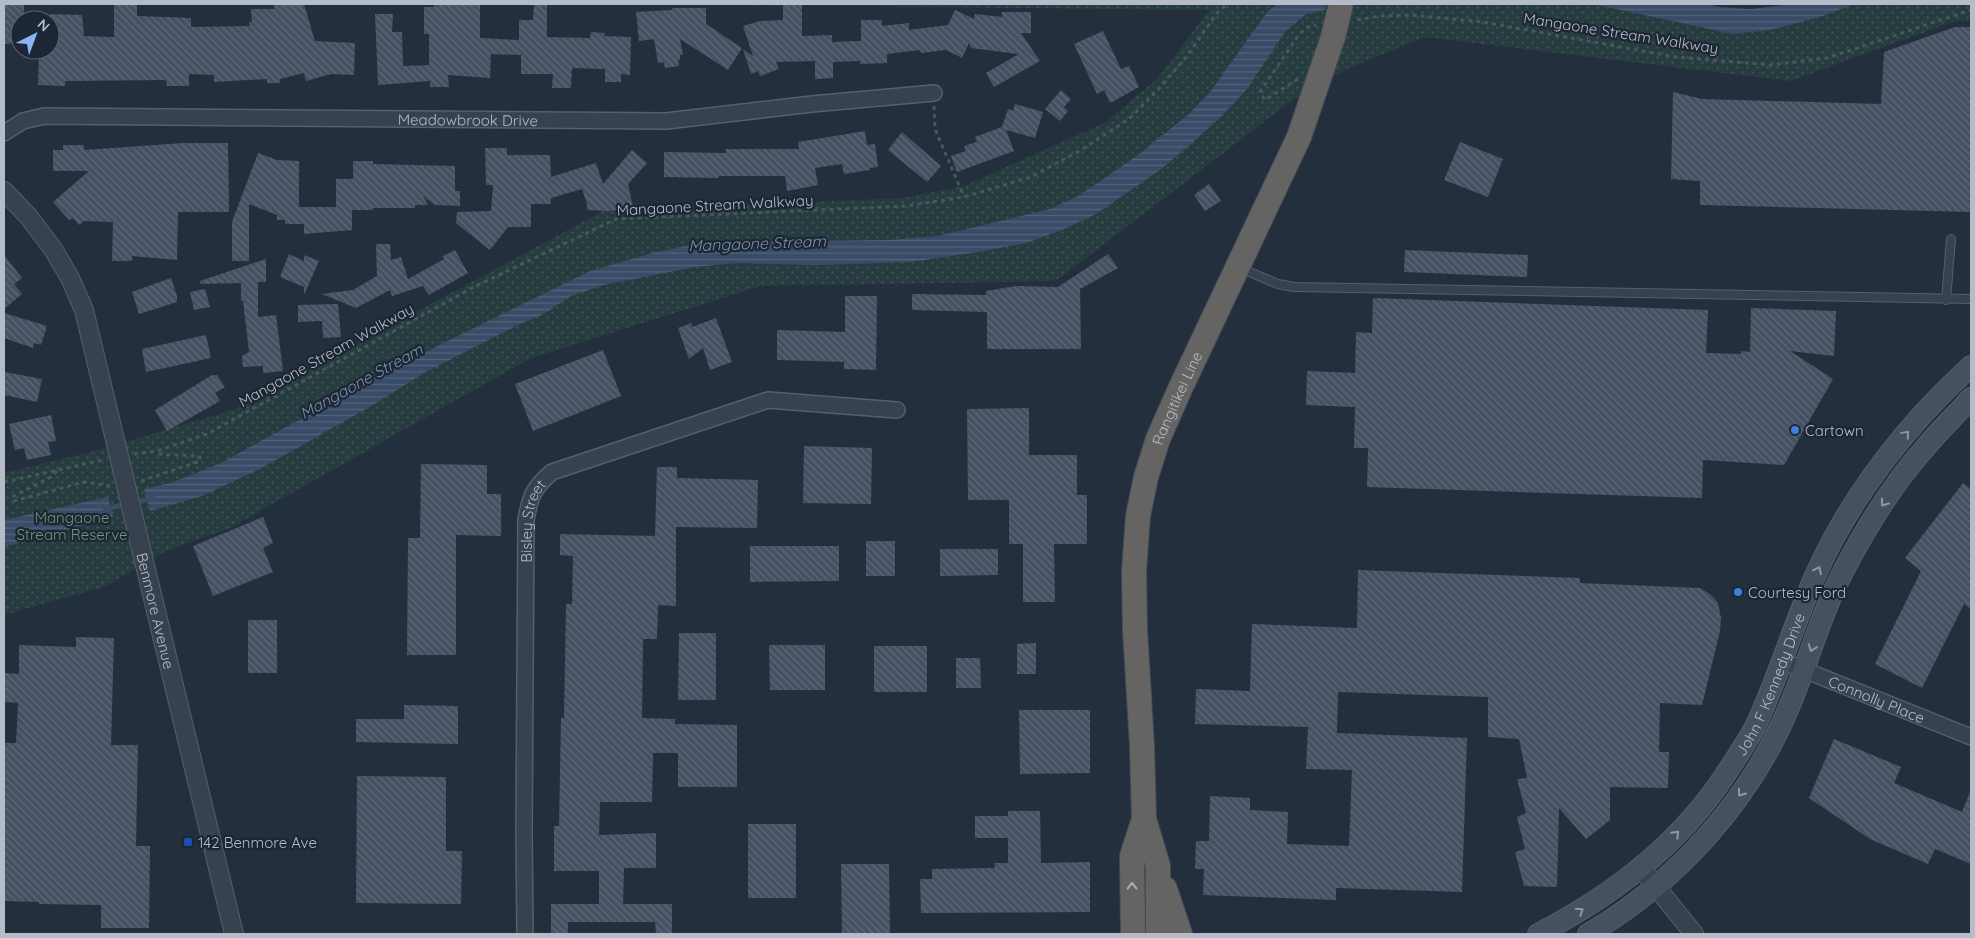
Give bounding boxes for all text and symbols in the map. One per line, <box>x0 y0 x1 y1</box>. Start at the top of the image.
street label: Mangaone Stream Walkway <box>1522 8 1720 58</box>
north arrow <box>10 10 60 60</box>
text: N <box>34 15 54 35</box>
street label: Meadowbrook Drive <box>398 109 538 129</box>
street label: Mangaone Stream Walkway <box>616 190 814 220</box>
water label: Mangaone Stream <box>688 231 827 255</box>
street label: Mangaone Stream Walkway <box>235 299 417 411</box>
water label: Mangaone Stream <box>296 339 426 423</box>
street label: Rangitikei Line <box>1147 348 1206 447</box>
place label: Cartown <box>1805 421 1864 440</box>
marker: Cartown <box>1789 424 1801 436</box>
one-way arrow <box>1901 431 1909 440</box>
street label: Bisley Street <box>516 475 549 563</box>
one-way arrow <box>1880 497 1890 506</box>
park label: Mangaone Stream Reserve <box>16 508 128 544</box>
street label: Benmore Avenue <box>133 551 179 671</box>
one-way arrow <box>1812 566 1822 575</box>
place label: Courtesy Ford <box>1748 583 1846 602</box>
marker: Courtesy Ford <box>1732 586 1744 598</box>
street label: John F Kennedy Drive <box>1731 610 1809 759</box>
one-way arrow <box>1808 643 1818 652</box>
street label: Connolly Place <box>1826 671 1928 727</box>
one-way arrow <box>1738 788 1747 797</box>
one-way arrow <box>1671 831 1680 840</box>
place label: 142 Benmore Ave <box>198 833 317 852</box>
marker: 142 Benmore Ave <box>182 836 194 848</box>
one-way arrow <box>1127 881 1137 889</box>
one-way arrow <box>1575 908 1584 917</box>

